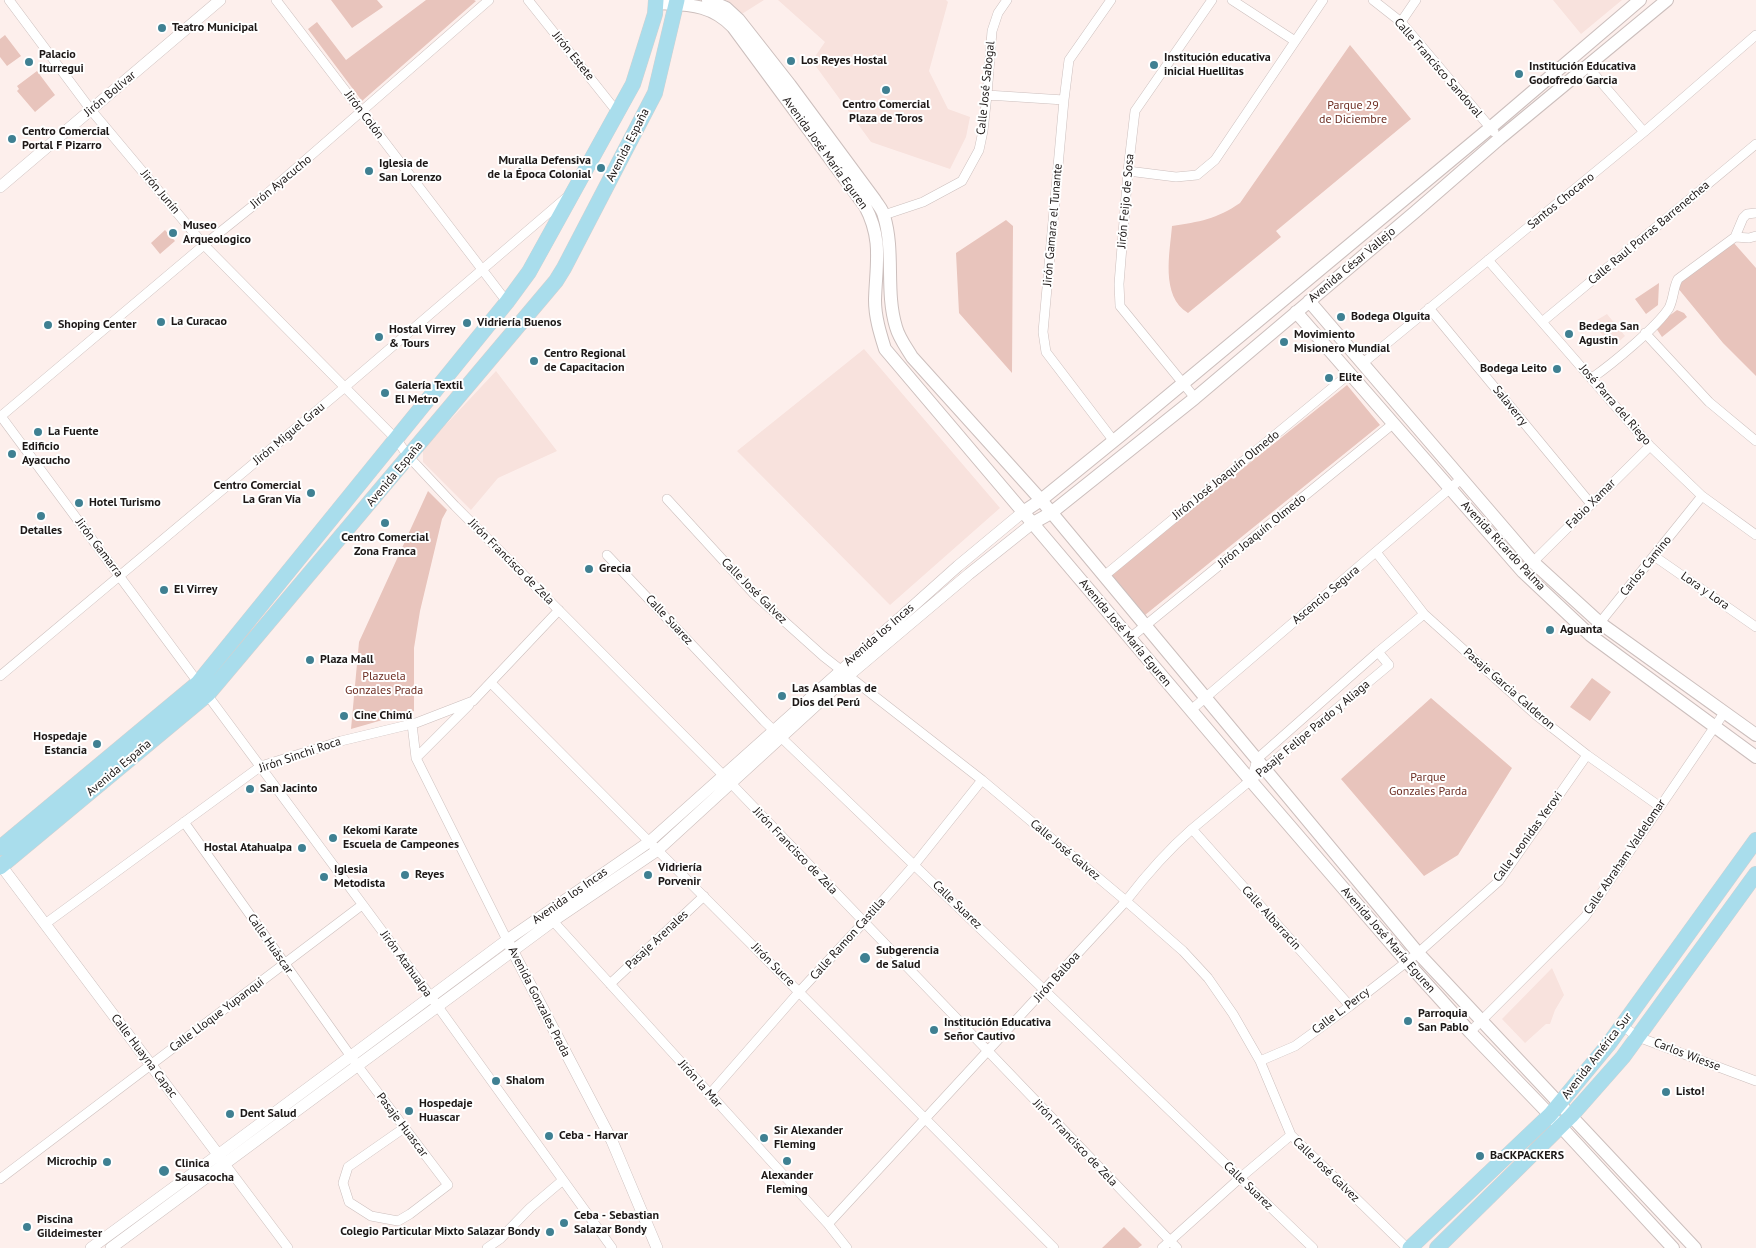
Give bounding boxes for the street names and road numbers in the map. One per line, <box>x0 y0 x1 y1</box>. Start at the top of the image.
street label: Calle Francisco Sandoval <box>1391 15 1485 121</box>
street label: Jirón Estete <box>549 29 597 83</box>
street label: Calle José Sabogal <box>974 40 998 136</box>
street label: Jirón Bolívar <box>81 68 139 120</box>
street label: Jirón Colón <box>341 88 387 142</box>
street label: Avenida José María Eguren <box>779 94 871 212</box>
street label: Avenida España <box>603 106 653 184</box>
street label: Jirón Ayacucho <box>247 152 315 212</box>
street label: Jirón Feijo de Sosa <box>1115 153 1137 249</box>
street label: Jirón Gamara el Tunante <box>1040 163 1066 287</box>
street label: Jirón Junín <box>137 167 183 217</box>
street label: Santos Chocano <box>1525 170 1597 232</box>
street label: Calle Raul Porras Barrenechea <box>1585 178 1713 288</box>
street label: Avenida César Vallejo <box>1305 224 1399 306</box>
street label: José Parra del Riego <box>1576 362 1654 448</box>
street label: Salaverry <box>1490 383 1530 429</box>
street label: Jirón Miguel Grau <box>250 400 328 468</box>
street label: Jirón José Joaquín Olmedo <box>1170 427 1282 523</box>
street label: Avenida España <box>364 439 426 509</box>
street label: Fabio Xamar <box>1563 476 1619 532</box>
street label: Jirón Joaquín Olmedo <box>1215 491 1309 571</box>
street label: Avenida Ricardo Palma <box>1458 498 1548 594</box>
street label: Jirón Gamarra <box>72 516 126 580</box>
street label: Jirón Francisco de Zela <box>465 516 557 608</box>
street label: Carlos Camino <box>1617 533 1675 599</box>
street label: Calle José Galvez <box>718 555 790 627</box>
street label: Ascencio Segura <box>1289 563 1363 627</box>
street label: Lora y Lora <box>1678 569 1732 613</box>
street label: Avenida José María Eguren <box>1076 576 1174 690</box>
street label: Calle Suarez <box>642 592 696 648</box>
street label: Avenida los Incas <box>841 601 917 669</box>
street label: Pasaje Garcia Calderon <box>1460 645 1558 733</box>
street label: Pasaje Felipe Pardo y Aliaga <box>1253 677 1373 781</box>
street label: Jirón Sinchi Roca <box>257 734 343 776</box>
street label: Avenida España <box>84 737 154 799</box>
street label: Calle Leonidas Yerovi <box>1490 789 1566 885</box>
street label: Calle Abraham Valdelomar <box>1581 797 1669 917</box>
street label: Jirón Francisco de Zela <box>750 804 840 898</box>
street label: Calle José Galvez <box>1027 817 1103 883</box>
street label: Avenida los Incas <box>530 865 610 927</box>
street label: Calle Suarez <box>929 878 985 932</box>
street label: Calle Albarracin <box>1238 883 1304 953</box>
street label: Avenida José María Eguren <box>1338 884 1438 996</box>
street label: Calle Ramon Castilla <box>807 895 889 983</box>
street label: Pasaje Arenales <box>623 907 691 973</box>
street label: Calle Huáscar <box>244 911 296 977</box>
street label: Jirón Atahualpa <box>377 928 435 1000</box>
street label: Jirón Sucre <box>748 940 798 990</box>
street label: Avenida Gonzales Prada <box>505 944 573 1060</box>
street label: Jirón Balboa <box>1031 949 1083 1005</box>
street label: Calle Lloque Yupanqui <box>167 975 267 1055</box>
street label: Calle L. Percy <box>1309 985 1373 1037</box>
street label: Avenida América Sur <box>1559 1010 1635 1102</box>
street label: Calle Huayna Capac <box>108 1011 180 1101</box>
street label: Carlos Wiesse <box>1652 1036 1722 1074</box>
street label: Jirón la Mar <box>675 1057 725 1111</box>
street label: Pasaje Huascar <box>373 1090 431 1160</box>
street label: Jirón Francisco de Zela <box>1030 1096 1120 1190</box>
street label: Calle José Galvez <box>1290 1135 1362 1205</box>
street label: Calle Suarez <box>1220 1159 1276 1213</box>

